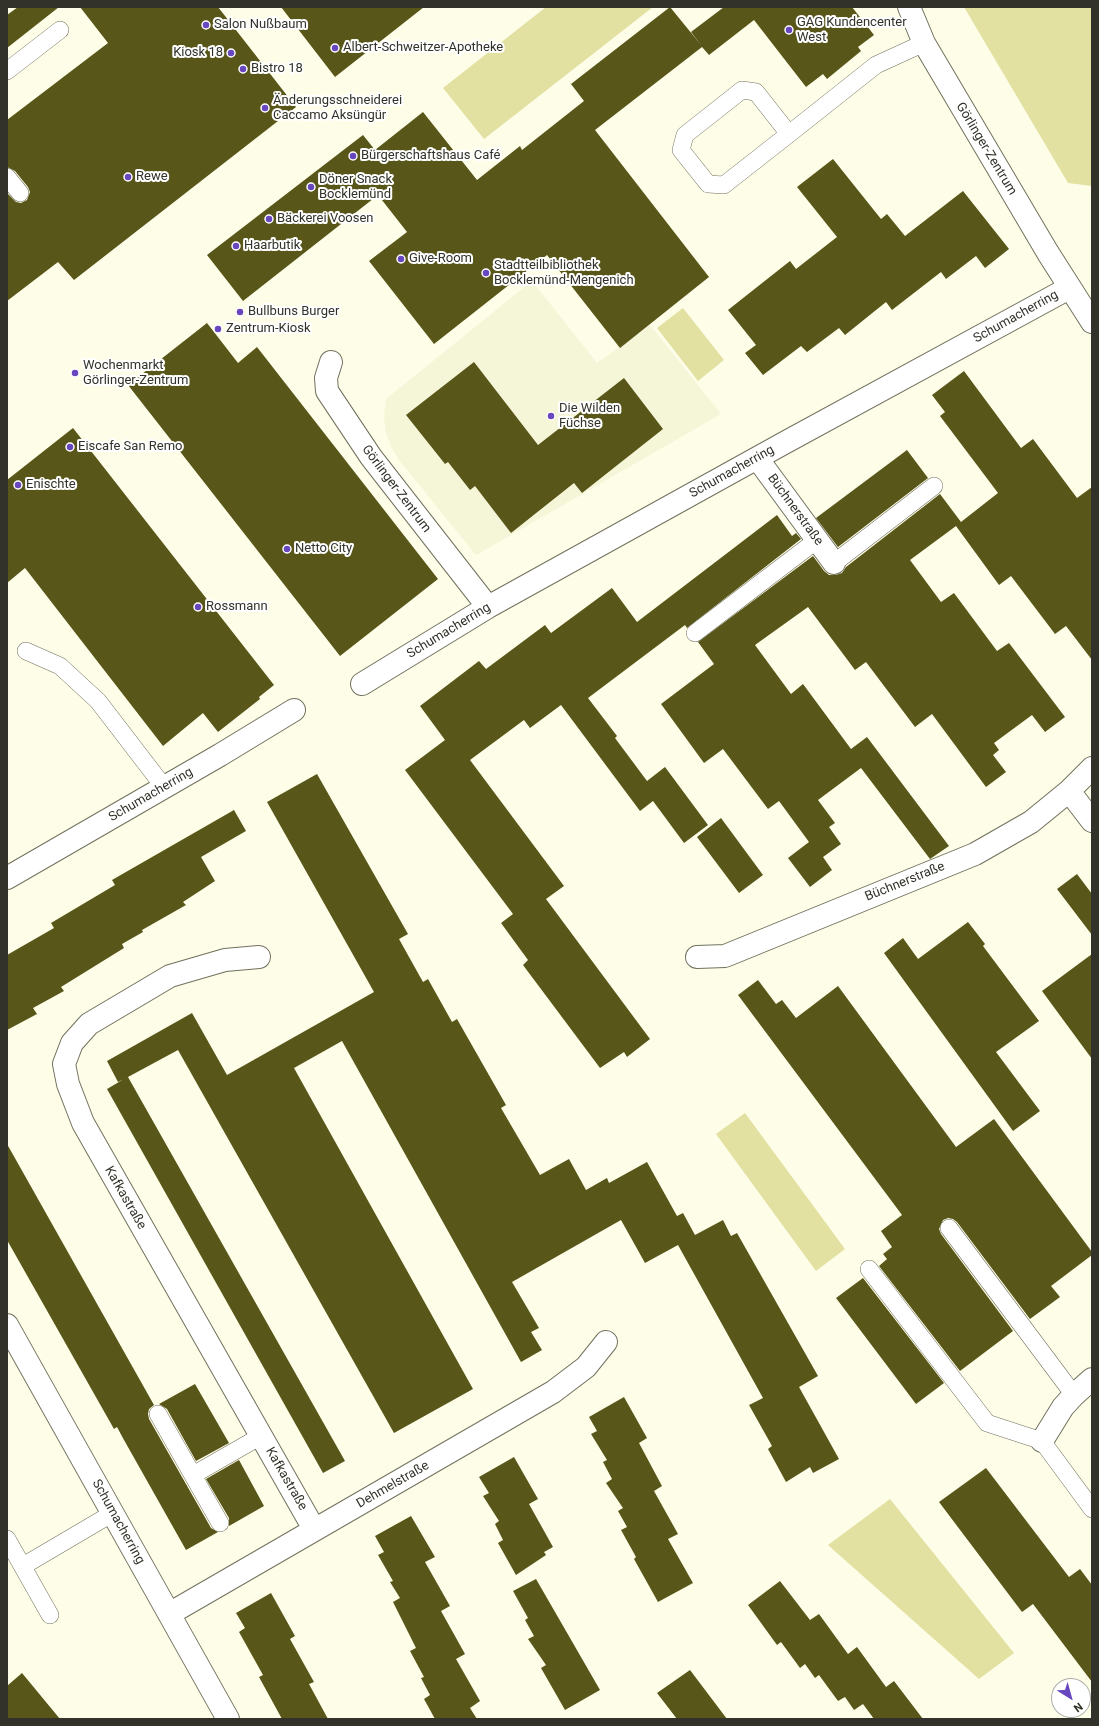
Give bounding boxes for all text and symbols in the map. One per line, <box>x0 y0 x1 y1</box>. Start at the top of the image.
place label: GAG Kundencenter West <box>797 15 907 46</box>
place label: Salon Nußbaum <box>214 17 307 33</box>
marker: Salon Nußbaum <box>201 20 211 30</box>
marker: GAG Kundencenter West <box>784 25 794 35</box>
place label: Albert-Schweitzer-Apotheke <box>343 40 503 56</box>
marker: Albert-Schweitzer-Apotheke <box>330 43 340 53</box>
place label: Kiosk 18 <box>173 45 223 61</box>
marker: Kiosk 18 <box>226 48 236 58</box>
place label: Bistro 18 <box>251 61 303 77</box>
marker: Bistro 18 <box>238 64 248 74</box>
place label: Änderungsschneiderei Caccamo Aksüngür <box>273 93 402 124</box>
street label: Görlinger-Zentrum <box>952 100 1020 198</box>
marker: Änderungsschneiderei Caccamo Aksüngür <box>260 103 270 113</box>
place label: Bürgerschaftshaus Café <box>361 148 501 164</box>
marker: Bürgerschaftshaus Café <box>348 151 358 161</box>
place label: Rewe <box>136 169 168 185</box>
marker: Rewe <box>123 172 133 182</box>
place label: Döner Snack Bocklemünd <box>319 172 392 203</box>
marker: Döner Snack Bocklemünd <box>306 182 316 192</box>
place label: Bäckerei Voosen <box>277 211 373 227</box>
marker: Bäckerei Voosen <box>264 214 274 224</box>
place label: Haarbutik <box>244 238 300 254</box>
marker: Haarbutik <box>231 241 241 251</box>
place label: Give-Room <box>409 251 472 267</box>
marker: Give-Room <box>396 254 406 264</box>
place label: Stadtteilbibliothek Bocklemünd-Mengenich <box>494 258 634 289</box>
marker: Stadtteilbibliothek Bocklemünd-Mengenich <box>481 268 491 278</box>
street label: Schumacherring <box>971 287 1061 347</box>
place label: Bullbuns Burger <box>248 304 339 320</box>
marker: Bullbuns Burger <box>235 307 245 317</box>
place label: Zentrum-Kiosk <box>226 321 311 337</box>
marker: Zentrum-Kiosk <box>213 324 223 334</box>
place label: Wochenmarkt Görlinger-Zentrum <box>83 358 188 389</box>
marker: Wochenmarkt Görlinger-Zentrum <box>70 368 80 378</box>
place label: Die Wilden Füchse <box>559 401 620 432</box>
marker: Die Wilden Füchse <box>546 411 556 421</box>
place label: Eiscafe San Remo <box>78 439 183 455</box>
marker: Eiscafe San Remo <box>65 442 75 452</box>
street label: Görlinger-Zentrum <box>358 442 434 536</box>
street label: Schumacherring <box>687 442 777 502</box>
street label: Büchnerstraße <box>764 471 826 549</box>
place label: Enischte <box>26 477 76 493</box>
marker: Enischte <box>13 480 23 490</box>
place label: Netto City <box>295 541 352 557</box>
marker: Netto City <box>282 544 292 554</box>
place label: Rossmann <box>206 599 268 615</box>
street label: Schumacherring <box>404 600 494 662</box>
marker: Rossmann <box>193 602 203 612</box>
street label: Schumacherring <box>106 765 196 825</box>
street label: Büchnerstraße <box>863 859 947 905</box>
street label: Kafkastraße <box>101 1164 149 1232</box>
street label: Kafkastraße <box>262 1445 310 1513</box>
street label: Dehmelstraße <box>354 1458 432 1512</box>
street label: Schumacherring <box>88 1477 148 1567</box>
north arrow <box>1051 1678 1091 1718</box>
text: N <box>1071 1700 1085 1715</box>

